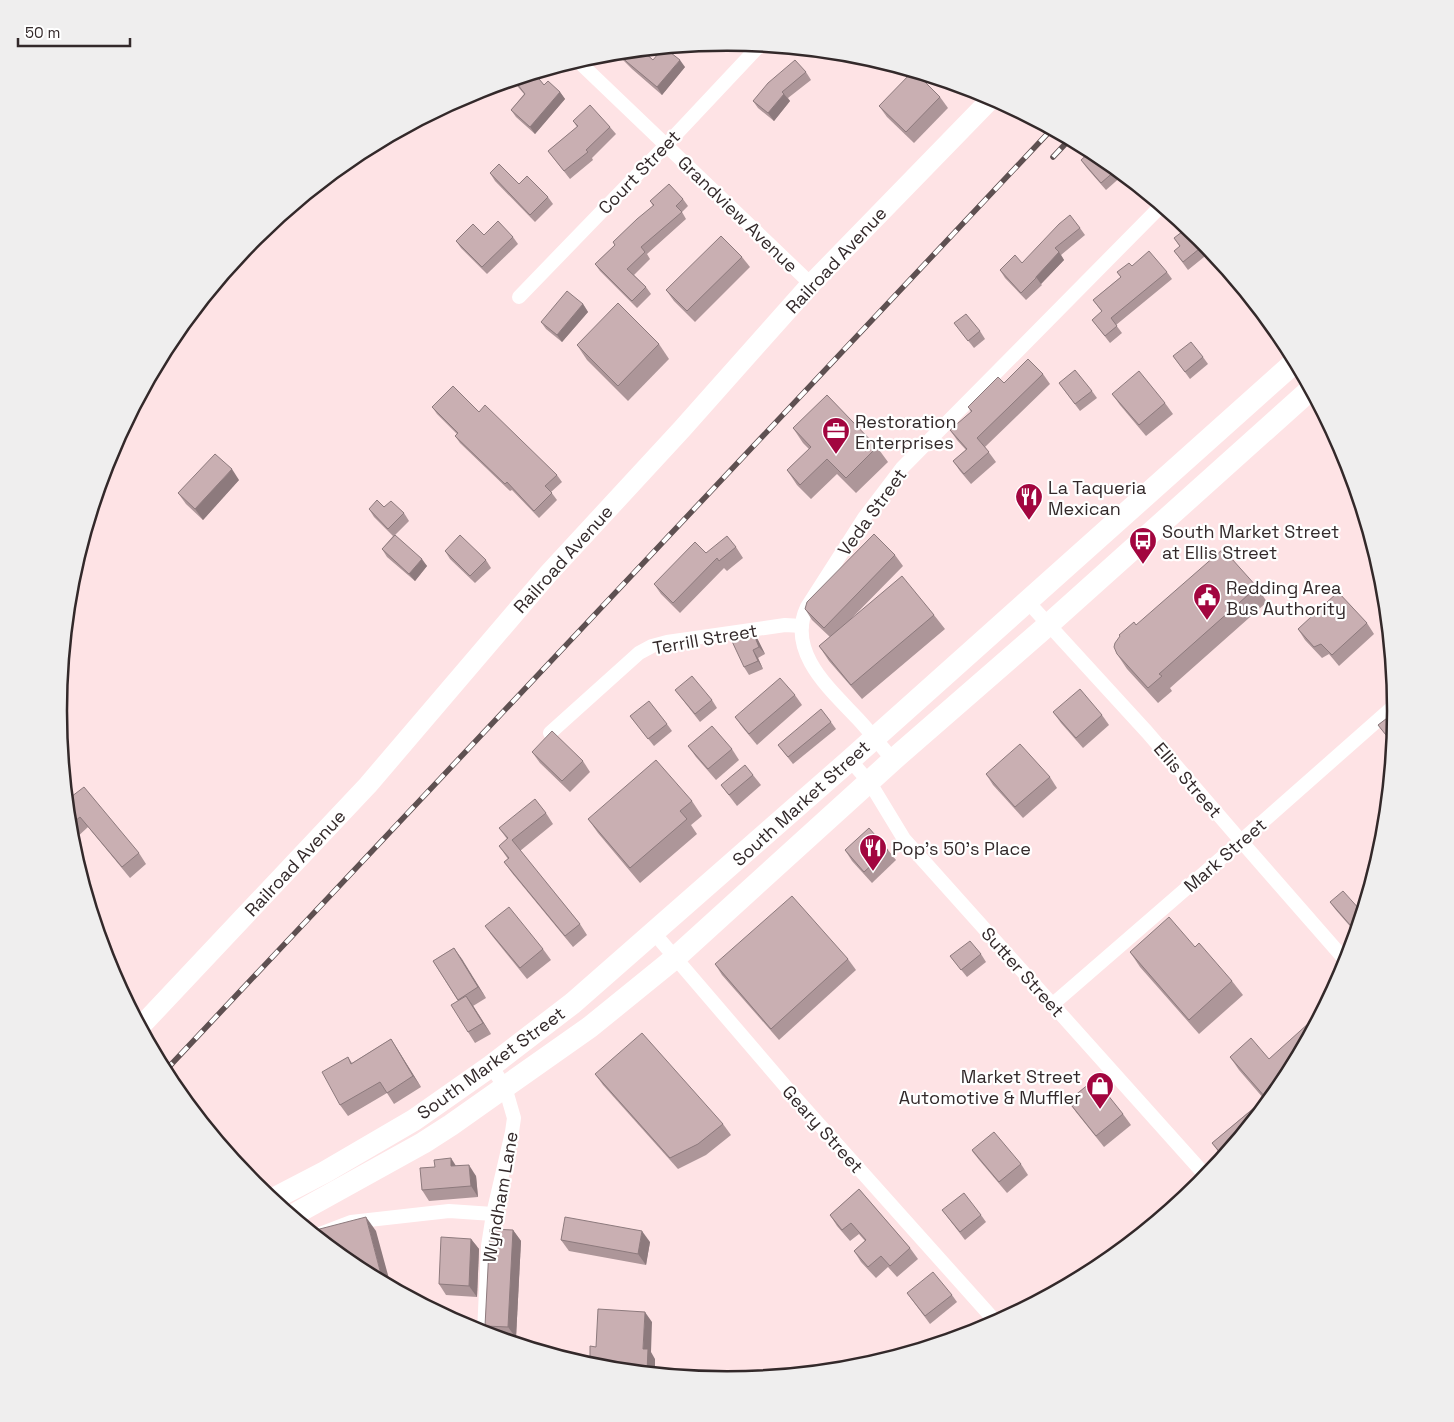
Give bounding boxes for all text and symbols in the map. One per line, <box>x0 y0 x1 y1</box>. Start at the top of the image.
scale bar <box>18 15 130 47</box>
text: 50 m <box>25 23 60 42</box>
street label: Court Street <box>593 125 685 219</box>
street label: Grandview Avenue <box>673 151 803 277</box>
street label: Railroad Avenue <box>781 202 891 318</box>
place label: Restoration Enterprises <box>855 410 956 454</box>
office icon: Restoration Enterprises <box>821 416 851 455</box>
street label: Veda Street <box>833 464 911 560</box>
place label: La Taqueria Mexican <box>1048 476 1146 520</box>
restaurant icon: La Taqueria Mexican <box>1014 482 1044 521</box>
street label: Railroad Avenue <box>508 500 618 618</box>
place label: South Market Street at Ellis Street <box>1162 520 1339 564</box>
bus stop icon: South Market Street at Ellis Street <box>1128 526 1158 565</box>
place label: Redding Area Bus Authority <box>1226 576 1346 620</box>
public building icon: Redding Area Bus Authority <box>1192 582 1222 621</box>
street label: Terrill Street <box>651 618 759 660</box>
street label: South Market Street <box>727 735 875 871</box>
street label: Ellis Street <box>1149 738 1227 822</box>
street label: Railroad Avenue <box>240 805 350 921</box>
street label: Mark Street <box>1179 813 1271 897</box>
restaurant icon: Pop's 50's Place <box>858 833 888 872</box>
place label: Pop's 50's Place <box>892 837 1031 860</box>
street label: Sutter Street <box>977 922 1069 1022</box>
street label: South Market Street <box>413 1002 569 1124</box>
place label: Market Street Automotive & Muffler <box>899 1065 1081 1109</box>
shop icon: Market Street Automotive & Muffler <box>1085 1071 1115 1110</box>
street label: Geary Street <box>778 1080 868 1178</box>
street label: Wyndham Lane <box>477 1130 523 1264</box>

